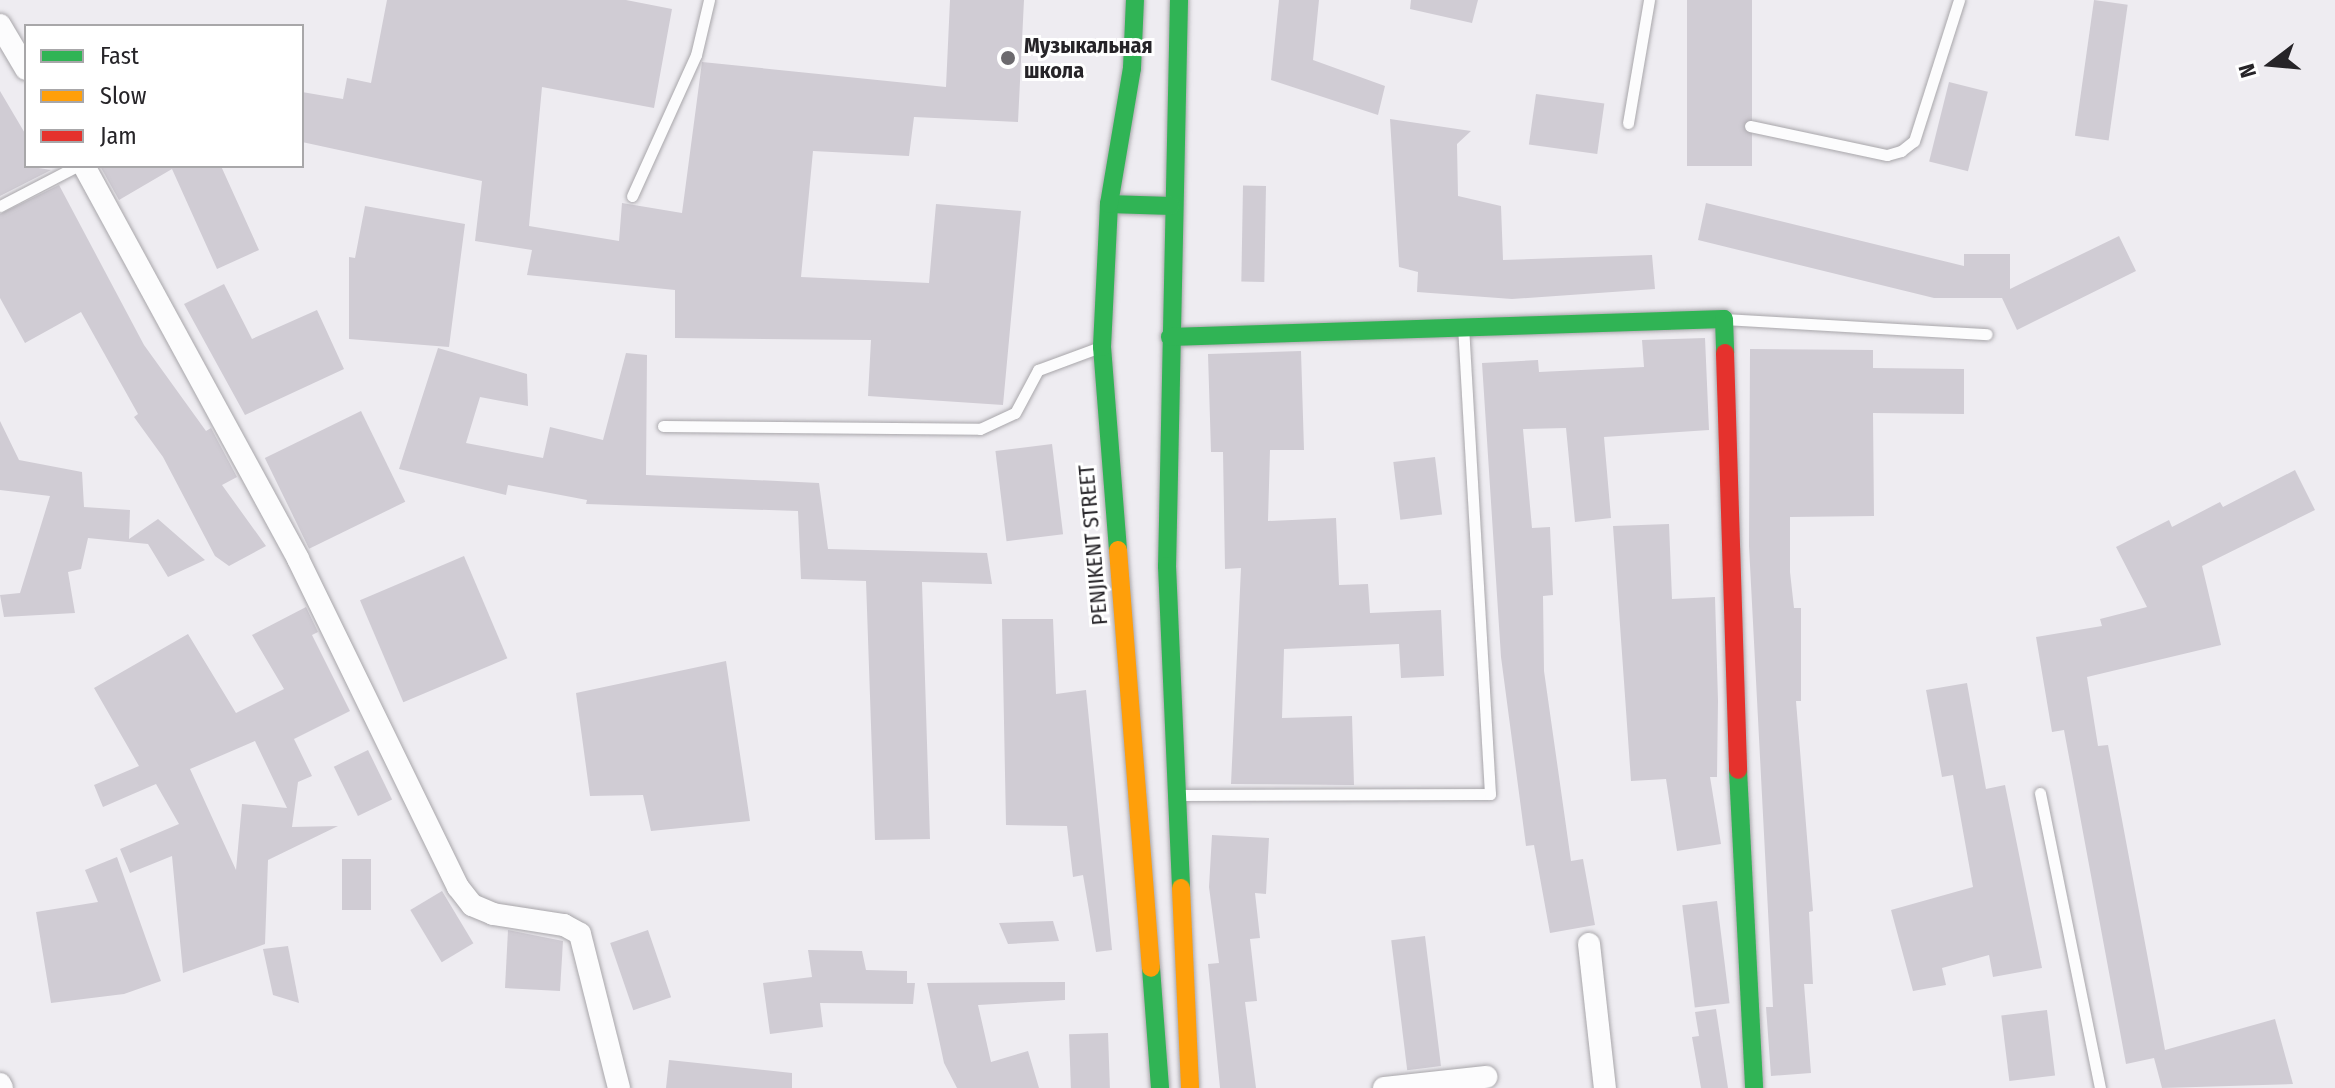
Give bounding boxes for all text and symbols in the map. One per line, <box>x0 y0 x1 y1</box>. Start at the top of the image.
legend <box>24 24 304 168</box>
north arrow <box>2231 24 2311 104</box>
place label: Музыкальная школа <box>1024 32 1153 84</box>
text: Fast <box>100 42 139 70</box>
marker: Музыкальная школа <box>999 49 1017 67</box>
text: N <box>2233 61 2262 81</box>
text: Slow <box>100 82 146 110</box>
text: Jam <box>100 122 137 150</box>
street label: PENJIKENT STREET <box>1073 464 1113 626</box>

